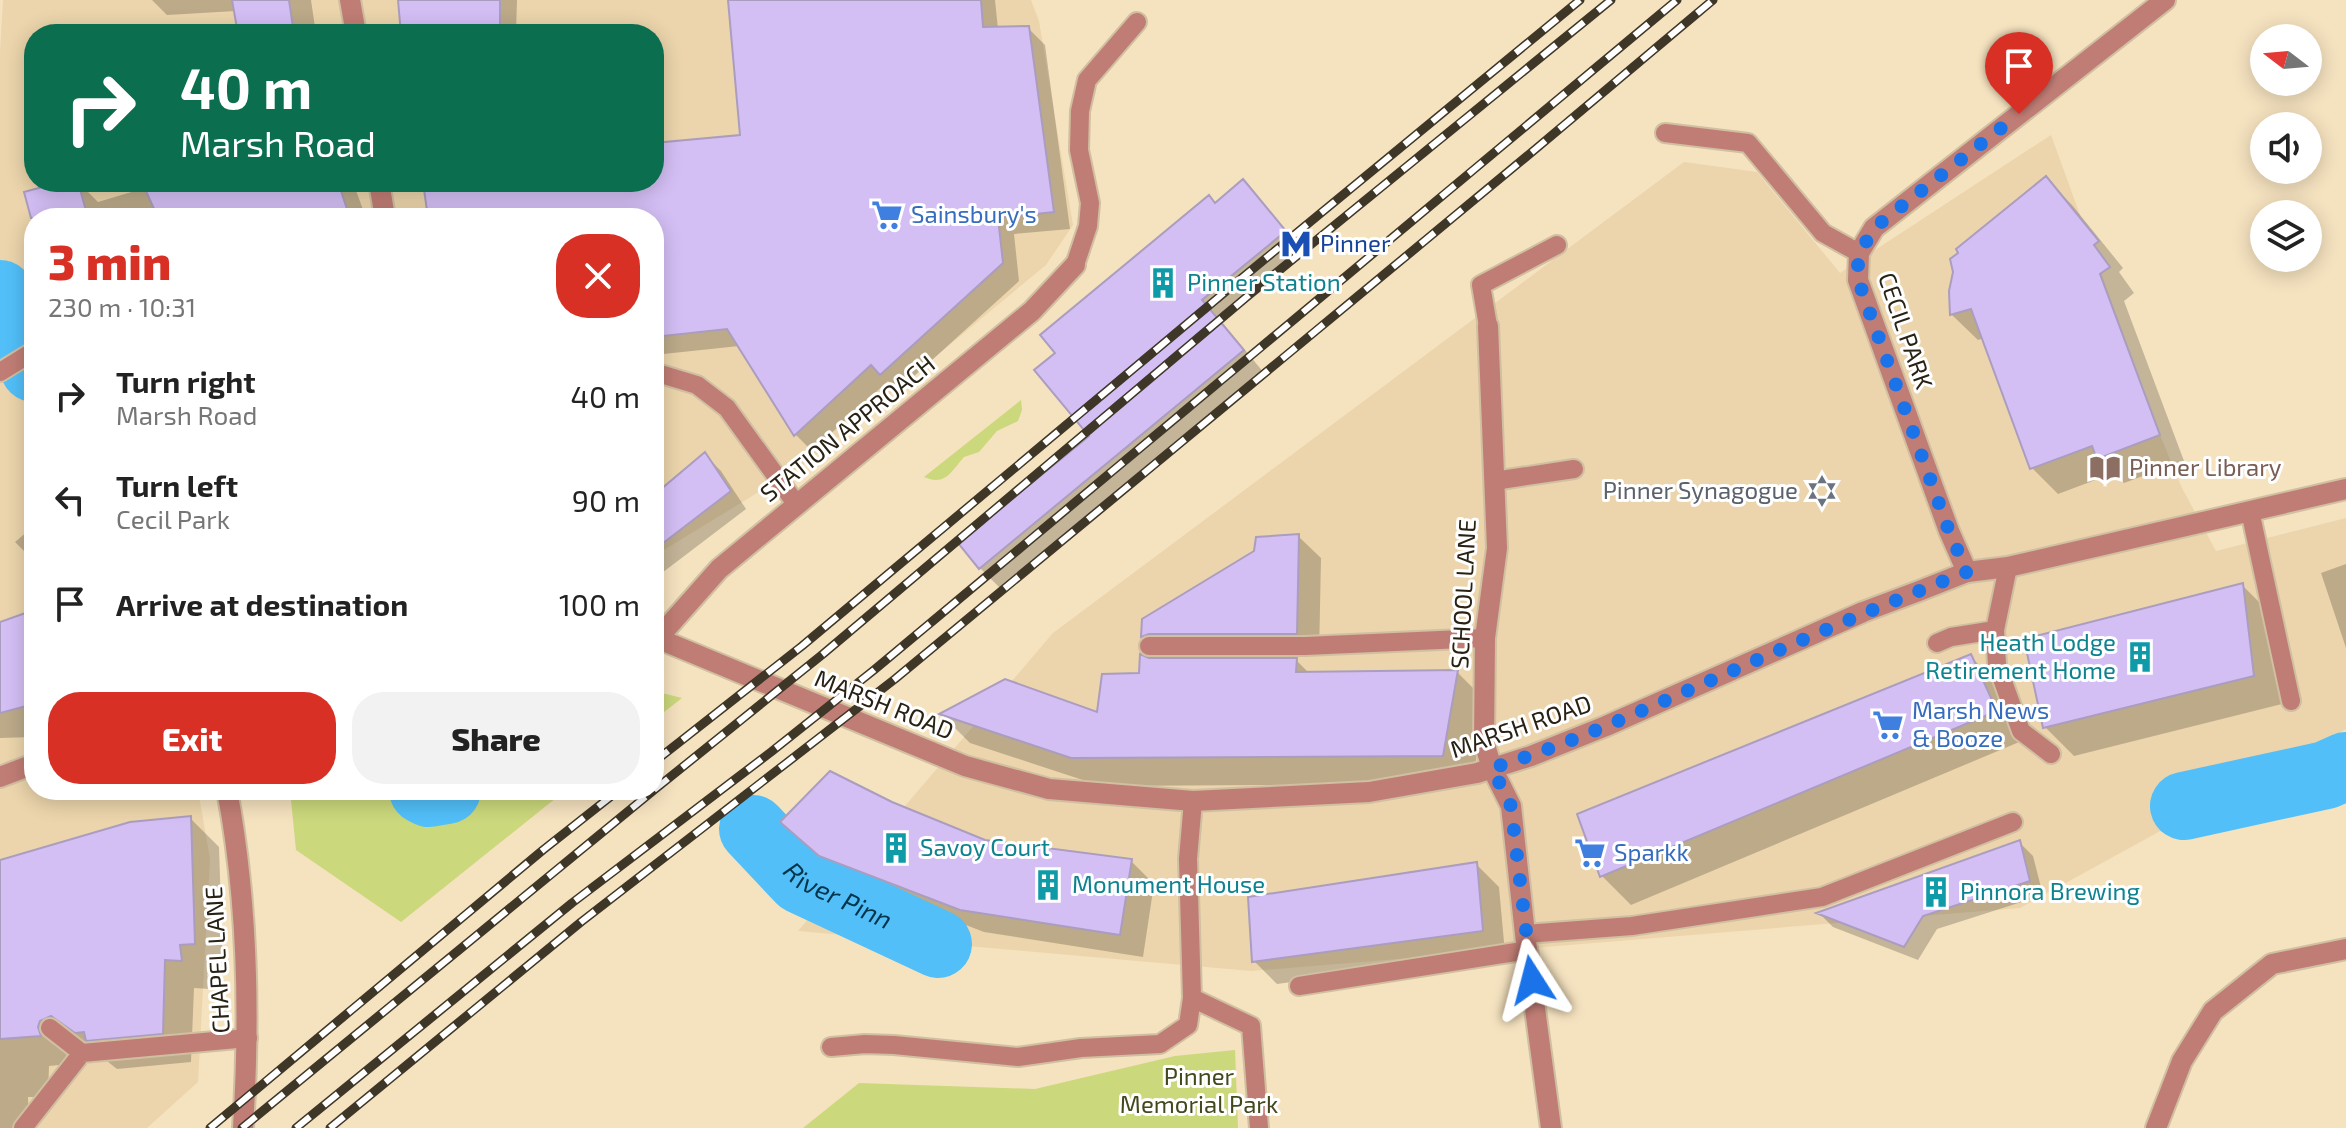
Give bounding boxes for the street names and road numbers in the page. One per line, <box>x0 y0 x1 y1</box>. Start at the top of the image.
street label: CECIL PARK <box>1873 268 1940 393</box>
street label: STATION APPROACH <box>754 349 940 507</box>
street label: SCHOOL LANE <box>1444 518 1481 670</box>
street label: MARSH ROAD <box>811 663 958 745</box>
street label: MARSH ROAD <box>1446 688 1595 763</box>
street label: CHAPEL LANE <box>198 886 235 1034</box>

